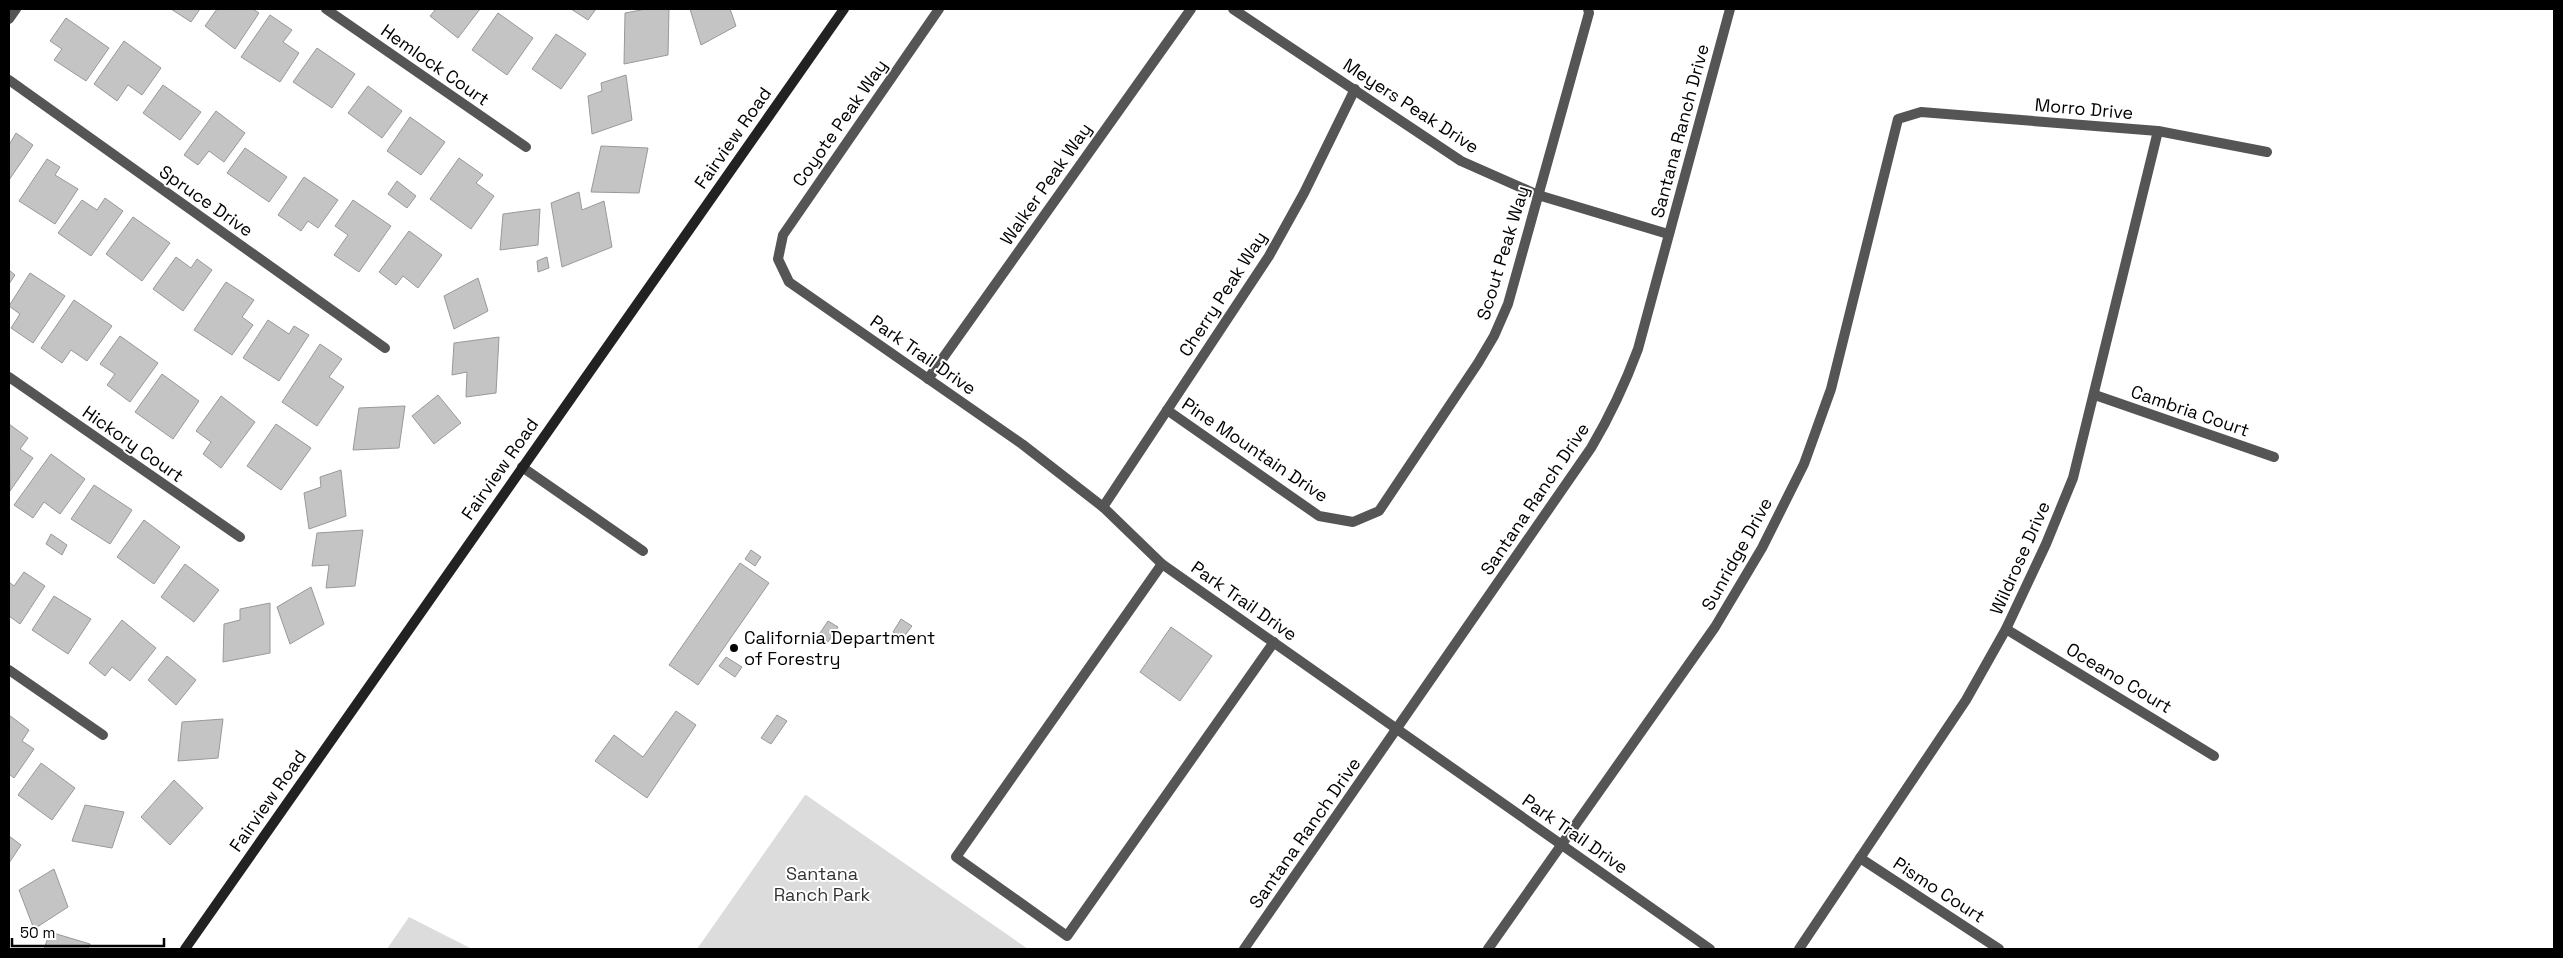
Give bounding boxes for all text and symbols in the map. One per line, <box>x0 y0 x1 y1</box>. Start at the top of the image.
street label: Hemlock Court <box>377 19 494 111</box>
street label: Santana Ranch Drive <box>1645 41 1714 220</box>
street label: Meyers Peak Drive <box>1339 53 1484 158</box>
street label: Coyote Peak Way <box>787 55 892 191</box>
street label: Fairview Road <box>689 82 776 193</box>
street label: Morro Drive <box>2034 93 2134 124</box>
street label: Walker Peak Way <box>995 118 1096 249</box>
street label: Spruce Drive <box>155 160 258 241</box>
street label: Scout Peak Way <box>1471 183 1534 323</box>
street label: Cherry Peak Way <box>1173 227 1272 361</box>
street label: Park Trail Drive <box>866 310 981 400</box>
street label: Cambria Court <box>2128 379 2252 442</box>
street label: Pine Mountain Drive <box>1178 392 1333 507</box>
street label: Hickory Court <box>78 400 188 487</box>
street label: Fairview Road <box>456 413 543 524</box>
street label: Santana Ranch Drive <box>1475 418 1594 579</box>
street label: Sunridge Drive <box>1696 493 1777 614</box>
street label: Wildrose Drive <box>1984 498 2055 618</box>
street label: Park Trail Drive <box>1187 556 1302 646</box>
place label: California Department of Forestry <box>744 626 935 670</box>
street label: Oceano Court <box>2062 637 2176 718</box>
marker: California Department of Forestry <box>728 642 740 654</box>
street label: Fairview Road <box>224 745 311 856</box>
street label: Santana Ranch Drive <box>1244 753 1365 913</box>
street label: Park Trail Drive <box>1518 789 1633 879</box>
street label: Pismo Court <box>1889 851 1989 928</box>
park label: Santana Ranch Park <box>774 862 871 906</box>
scale bar <box>12 916 165 948</box>
text: 50 m <box>20 923 55 942</box>

